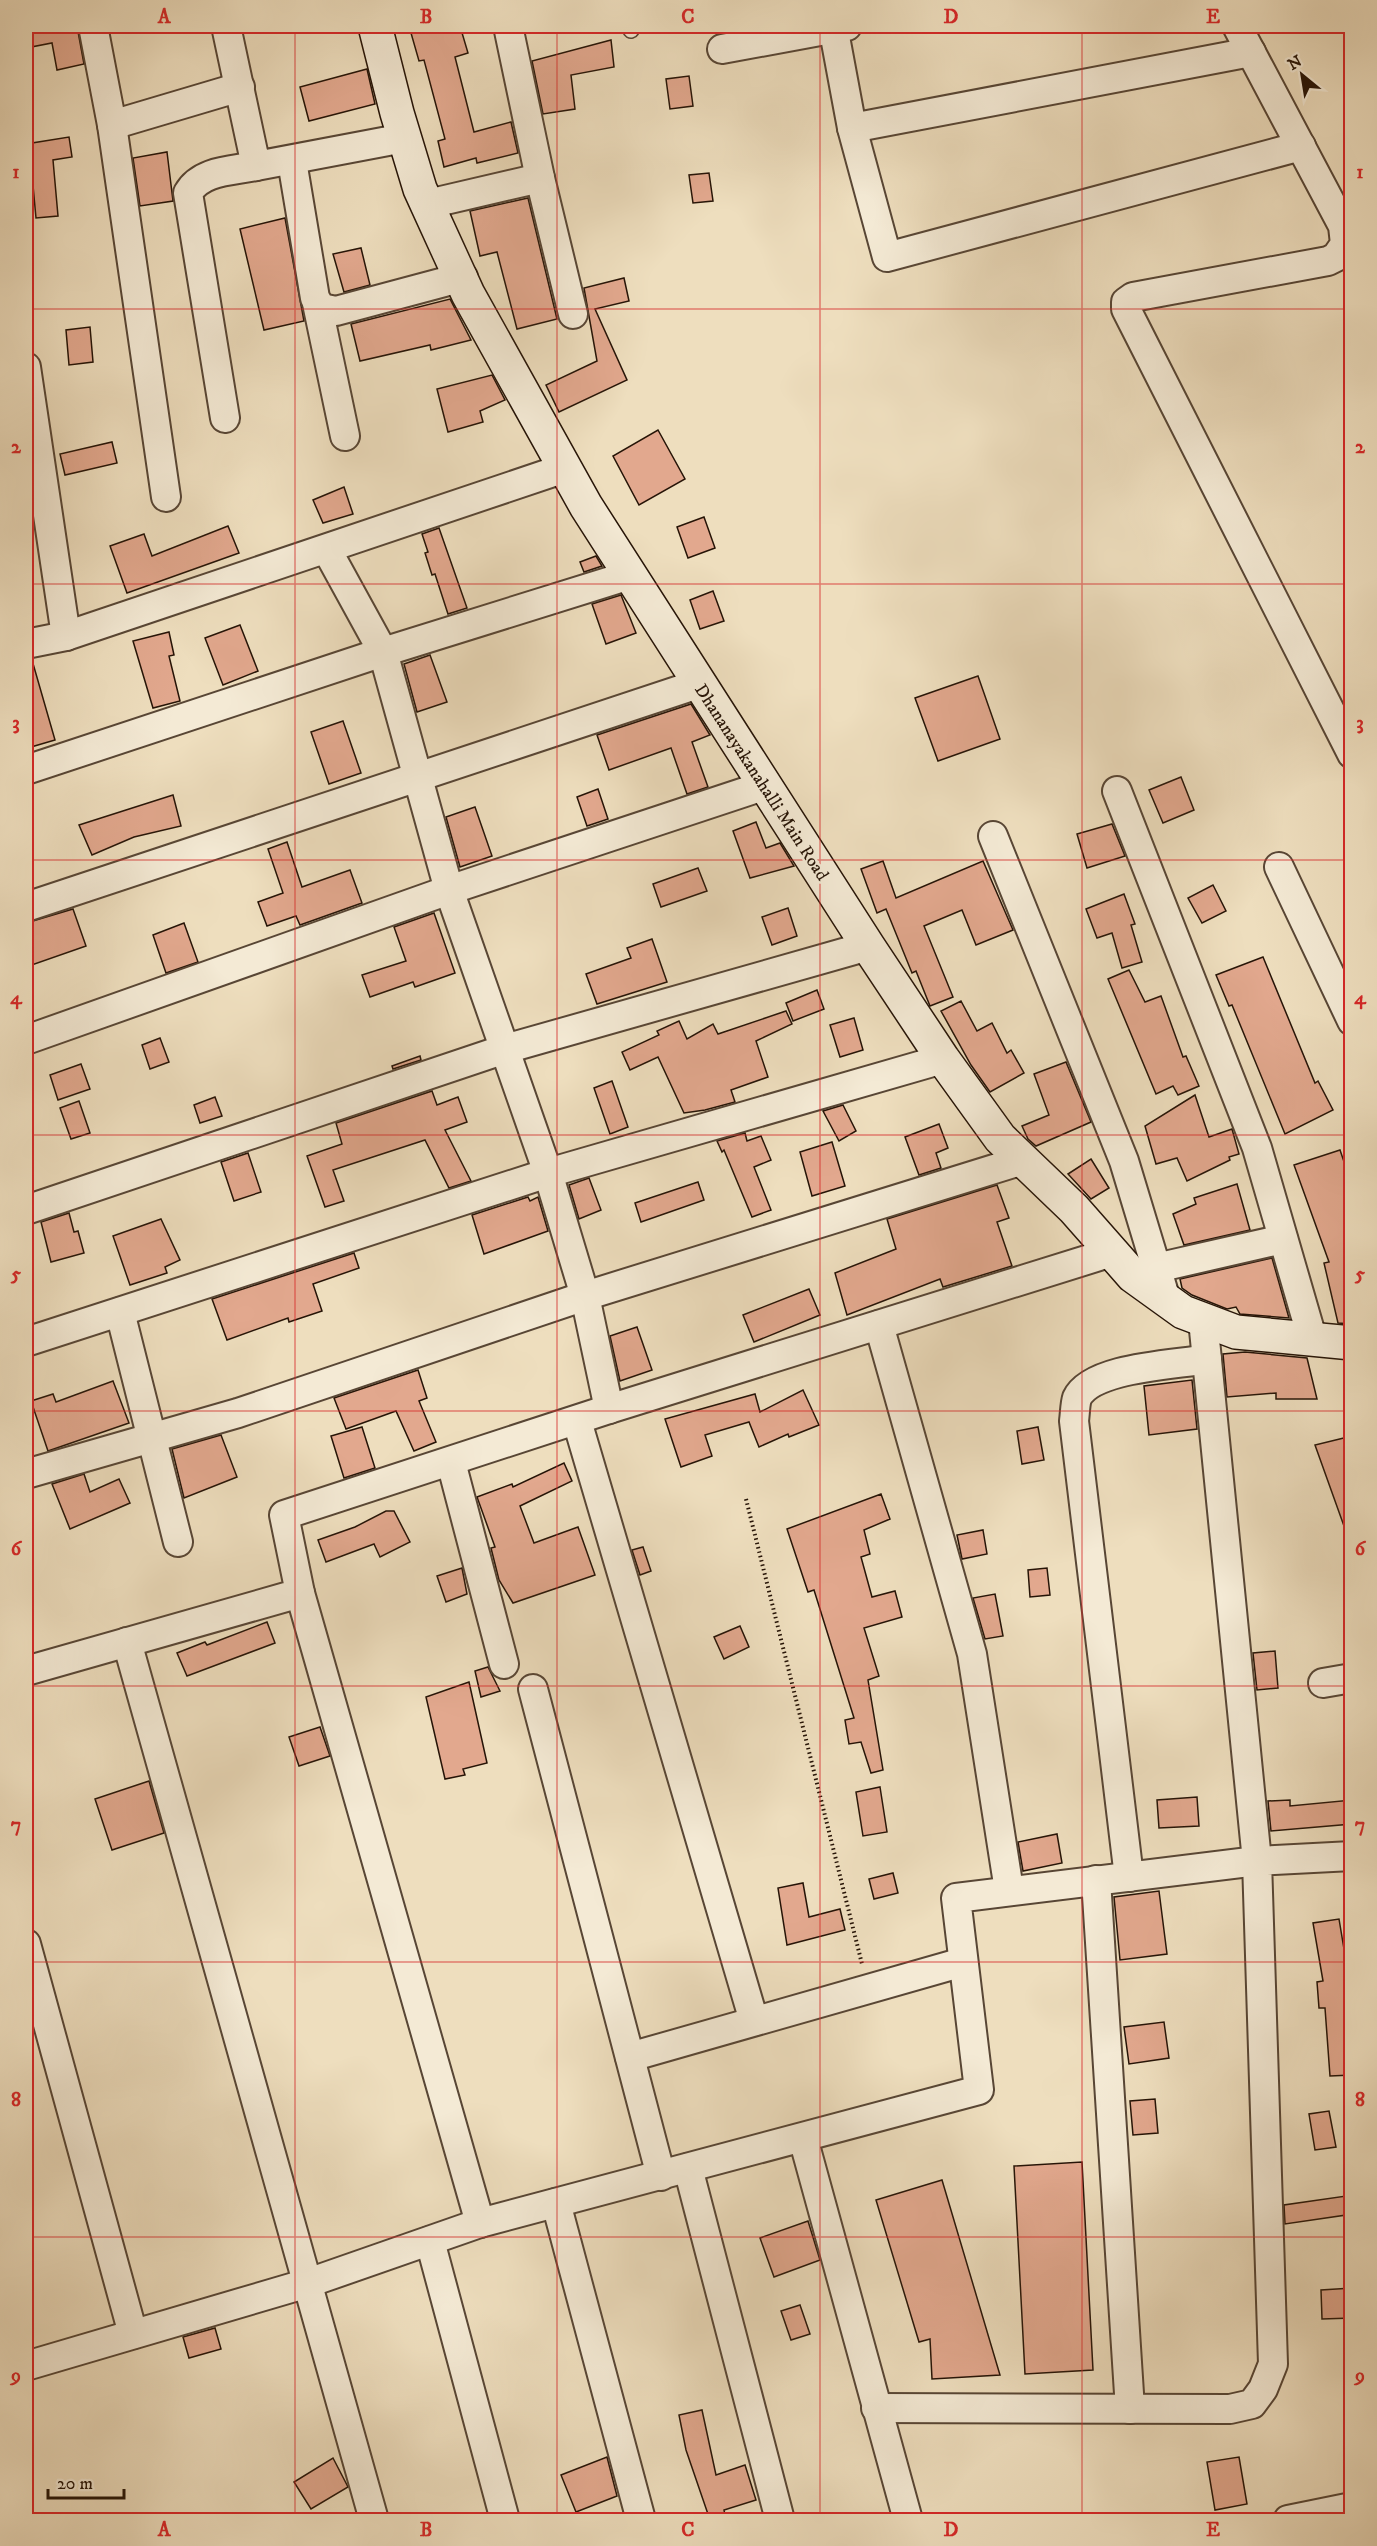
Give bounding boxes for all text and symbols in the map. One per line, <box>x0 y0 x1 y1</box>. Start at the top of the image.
text: A <box>157 5 172 30</box>
text: B <box>420 5 432 30</box>
text: C <box>681 5 695 30</box>
text: D <box>944 5 959 30</box>
text: E <box>1206 5 1220 30</box>
north arrow <box>1272 45 1332 105</box>
text: N <box>1284 51 1306 75</box>
text: 1 <box>12 160 20 185</box>
text: 1 <box>1356 160 1364 185</box>
text: 2 <box>11 435 22 460</box>
text: 2 <box>1355 435 1366 460</box>
street label: Dhananayakanahalli Main Road <box>689 680 833 885</box>
text: 3 <box>12 711 20 736</box>
text: 3 <box>1356 711 1364 736</box>
text: 4 <box>10 986 23 1011</box>
text: 4 <box>1354 986 1367 1011</box>
text: 5 <box>10 1262 21 1287</box>
text: 5 <box>1354 1262 1365 1287</box>
text: 6 <box>11 1537 23 1562</box>
text: 6 <box>1355 1537 1367 1562</box>
text: 7 <box>11 1813 21 1838</box>
text: 7 <box>1355 1813 1365 1838</box>
text: 8 <box>11 2088 21 2113</box>
text: 8 <box>1355 2088 1365 2113</box>
text: 9 <box>9 2364 21 2389</box>
text: 9 <box>1353 2364 1365 2389</box>
scale bar <box>48 2462 124 2500</box>
text: 20 m <box>57 2473 93 2495</box>
text: A <box>157 2518 172 2543</box>
text: B <box>420 2518 432 2543</box>
text: C <box>681 2518 695 2543</box>
text: D <box>944 2518 959 2543</box>
text: E <box>1206 2518 1220 2543</box>

